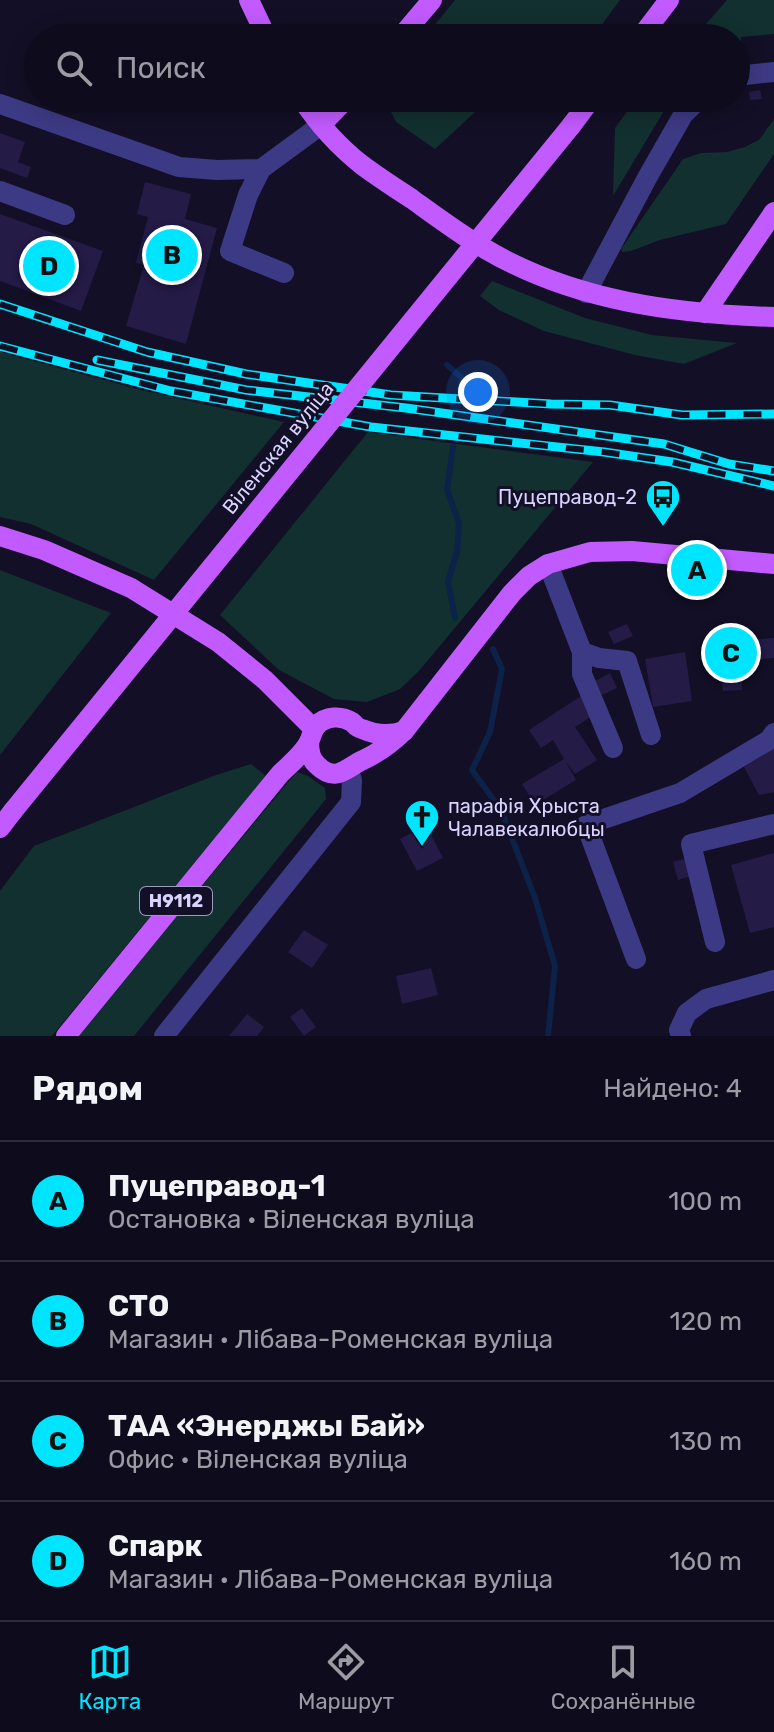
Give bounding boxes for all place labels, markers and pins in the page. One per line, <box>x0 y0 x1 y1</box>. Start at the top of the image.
pin: B <box>146 225 198 285</box>
pin: D <box>23 236 75 296</box>
bus stop icon: Пуцеправод-2 <box>644 478 682 528</box>
place label: Пуцеправод-2 <box>498 485 637 509</box>
pin: A <box>671 540 723 600</box>
pin: C <box>705 623 757 683</box>
place label: парафія Хрыста Чалавекалюбцы <box>448 794 605 841</box>
church icon: парафія Хрыста Чалавекалюбцы <box>403 798 441 848</box>

